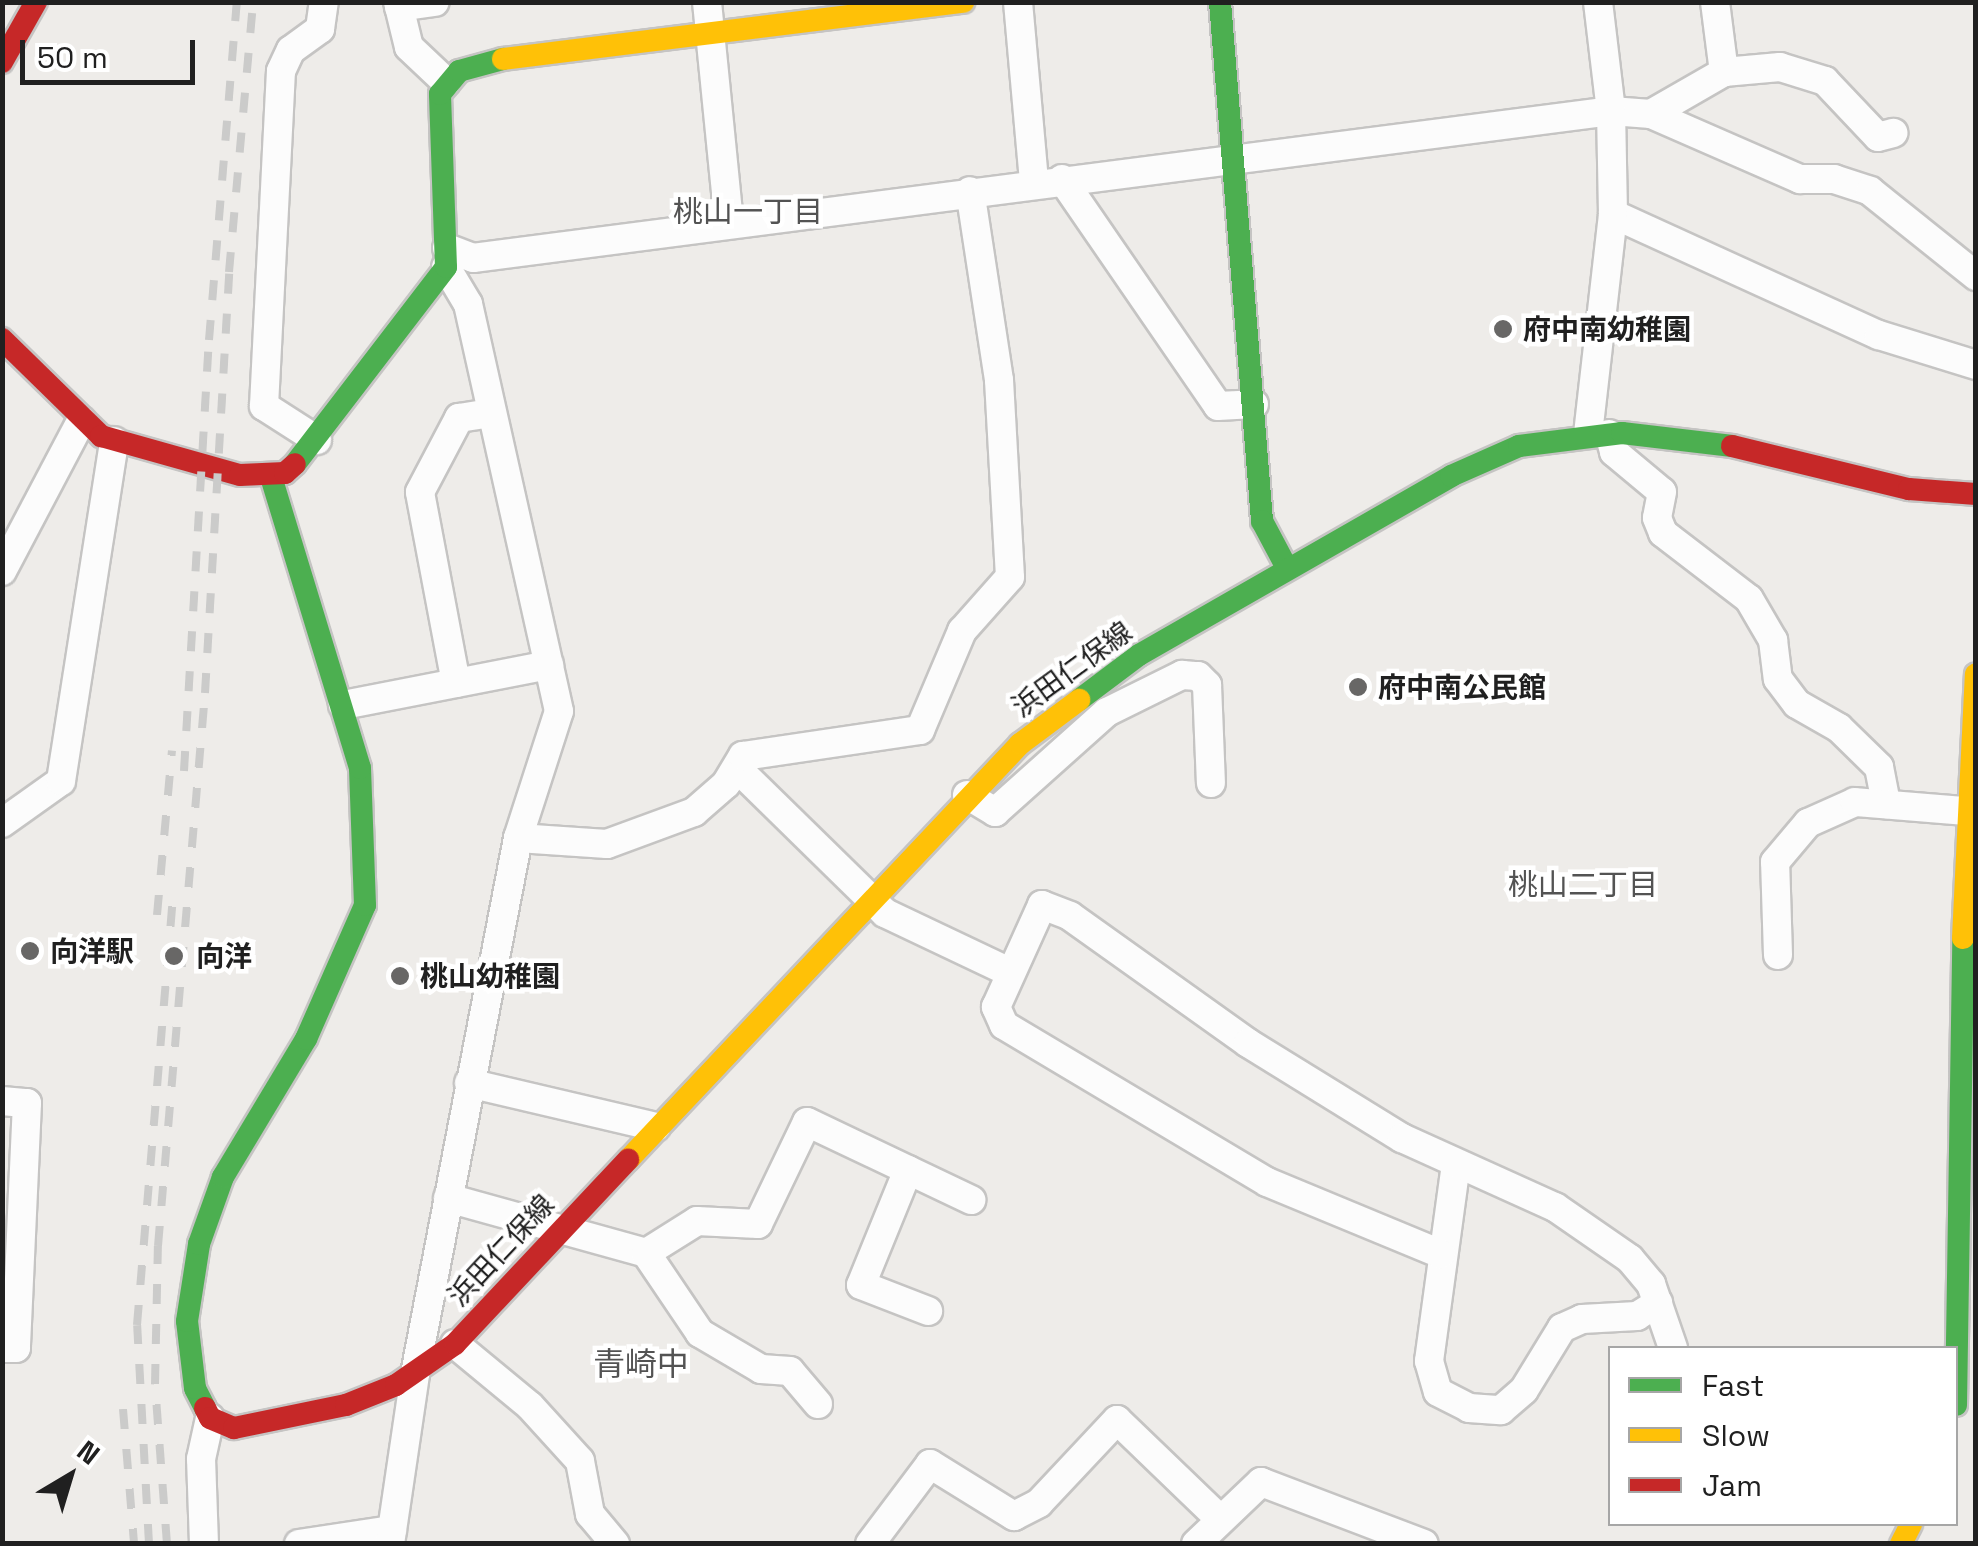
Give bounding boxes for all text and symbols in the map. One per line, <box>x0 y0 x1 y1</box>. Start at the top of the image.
scale bar <box>25 20 200 82</box>
text: 50 m <box>37 38 108 77</box>
district label: 桃山一丁目 <box>673 194 823 230</box>
place label: 府中南幼稚園 <box>1523 312 1691 346</box>
marker: 府中南幼稚園 <box>1492 318 1514 340</box>
street label: 浜田仁保線 <box>1005 614 1139 724</box>
place label: 府中南公民館 <box>1378 670 1546 704</box>
marker: 府中南公民館 <box>1347 676 1369 698</box>
district label: 桃山二丁目 <box>1508 867 1658 903</box>
place label: 向洋駅 <box>50 934 134 968</box>
place label: 向洋 <box>196 939 252 973</box>
marker: 向洋駅 <box>19 940 41 962</box>
marker: 向洋 <box>161 943 187 969</box>
place label: 桃山幼稚園 <box>420 959 560 993</box>
marker: 桃山幼稚園 <box>389 965 411 987</box>
street label: 浜田仁保線 <box>441 1187 561 1313</box>
district label: 青崎中 <box>593 1345 689 1383</box>
legend <box>1608 1346 1958 1526</box>
text: Fast <box>1702 1366 1764 1405</box>
text: Slow <box>1702 1416 1770 1455</box>
north arrow <box>20 1426 120 1526</box>
text: N <box>70 1432 107 1472</box>
text: Jam <box>1702 1466 1762 1505</box>

